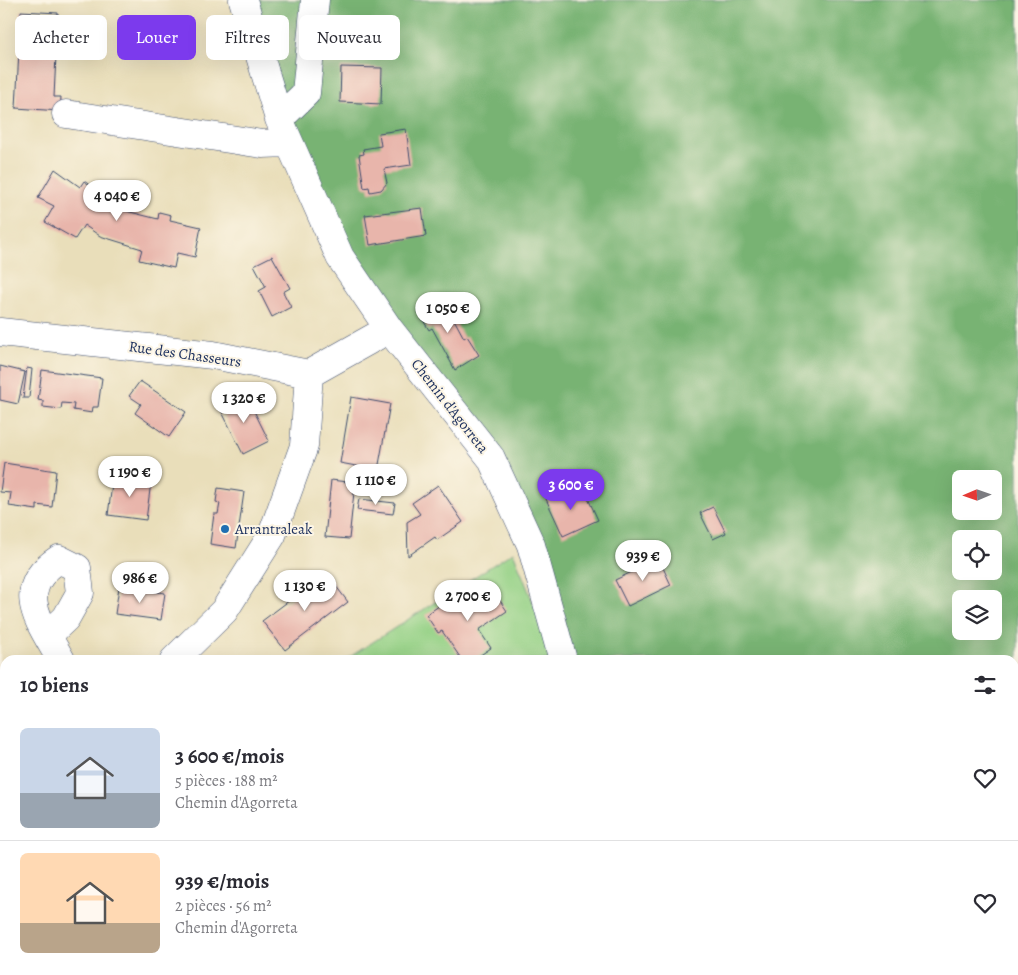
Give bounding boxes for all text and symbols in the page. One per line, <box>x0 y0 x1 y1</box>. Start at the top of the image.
chip: Acheter <box>15 15 107 60</box>
chip: Louer <box>117 15 196 60</box>
chip: Filtres <box>206 15 289 60</box>
chip: Nouveau <box>299 15 400 60</box>
pin: 4 040 € <box>71 180 163 222</box>
text: 4 040 € <box>94 185 140 207</box>
pin: 1 050 € <box>402 292 494 334</box>
text: 1 050 € <box>426 297 470 319</box>
street label: Rue des Chasseurs <box>127 336 243 372</box>
street label: Chemin d'Agorreta <box>407 355 493 457</box>
pin: 1 320 € <box>198 382 290 424</box>
text: 1 320 € <box>222 387 266 409</box>
pin: 1 190 € <box>84 456 176 498</box>
text: 1 190 € <box>109 461 151 483</box>
pin: 1 110 € <box>330 464 422 506</box>
pin: 3 600 € <box>525 468 617 511</box>
text: 1 110 € <box>356 469 396 491</box>
north arrow <box>952 470 1002 520</box>
map controls <box>952 470 1002 640</box>
text: 3 600 € <box>548 474 594 496</box>
place label: Arrantraleak <box>234 519 313 539</box>
marker: Arrantraleak <box>219 523 231 535</box>
button: locate <box>952 530 1002 580</box>
pin: 939 € <box>608 540 678 582</box>
text: 939 € <box>626 545 660 567</box>
pin: 986 € <box>105 562 175 604</box>
text: 986 € <box>123 567 157 589</box>
pin: 1 130 € <box>259 570 351 612</box>
text: 1 130 € <box>284 575 326 597</box>
pin: 2 700 € <box>422 580 514 622</box>
text: 2 700 € <box>445 585 491 607</box>
button: layers <box>952 590 1002 640</box>
text: 10 biens <box>20 671 89 699</box>
icon: filters <box>971 671 999 699</box>
text: 3 600 €/mois <box>175 742 284 770</box>
icon: home <box>60 748 120 808</box>
icon: heart <box>971 764 999 792</box>
text: 5 pièces · 188 m² <box>175 770 278 792</box>
text: Chemin d'Agorreta <box>175 792 298 814</box>
text: 939 €/mois <box>175 867 269 895</box>
icon: home <box>60 873 120 933</box>
icon: heart <box>971 889 999 917</box>
text: 2 pièces · 56 m² <box>175 895 272 917</box>
text: Chemin d'Agorreta <box>175 917 298 939</box>

